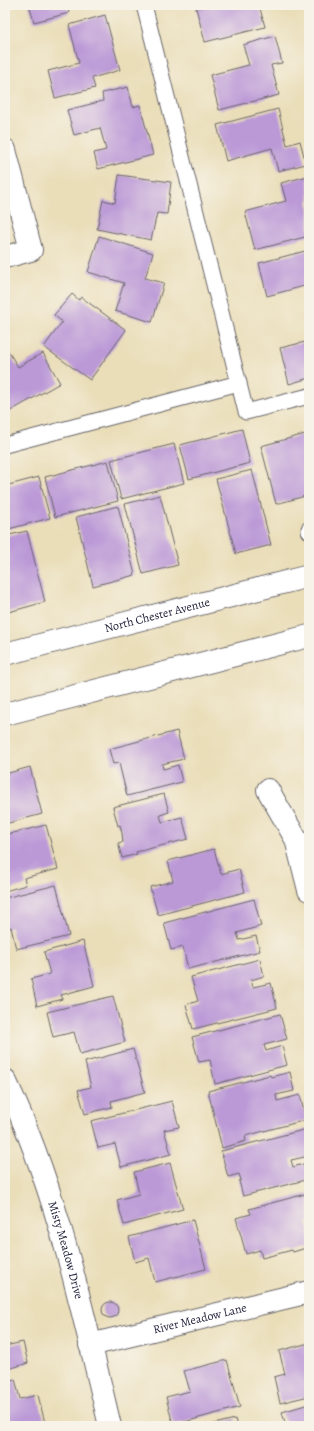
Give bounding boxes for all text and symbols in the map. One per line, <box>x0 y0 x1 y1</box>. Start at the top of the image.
street label: North Chester Avenue <box>103 594 211 636</box>
street label: Misty Meadow Drive <box>45 1199 87 1301</box>
street label: River Meadow Lane <box>151 1299 248 1337</box>

